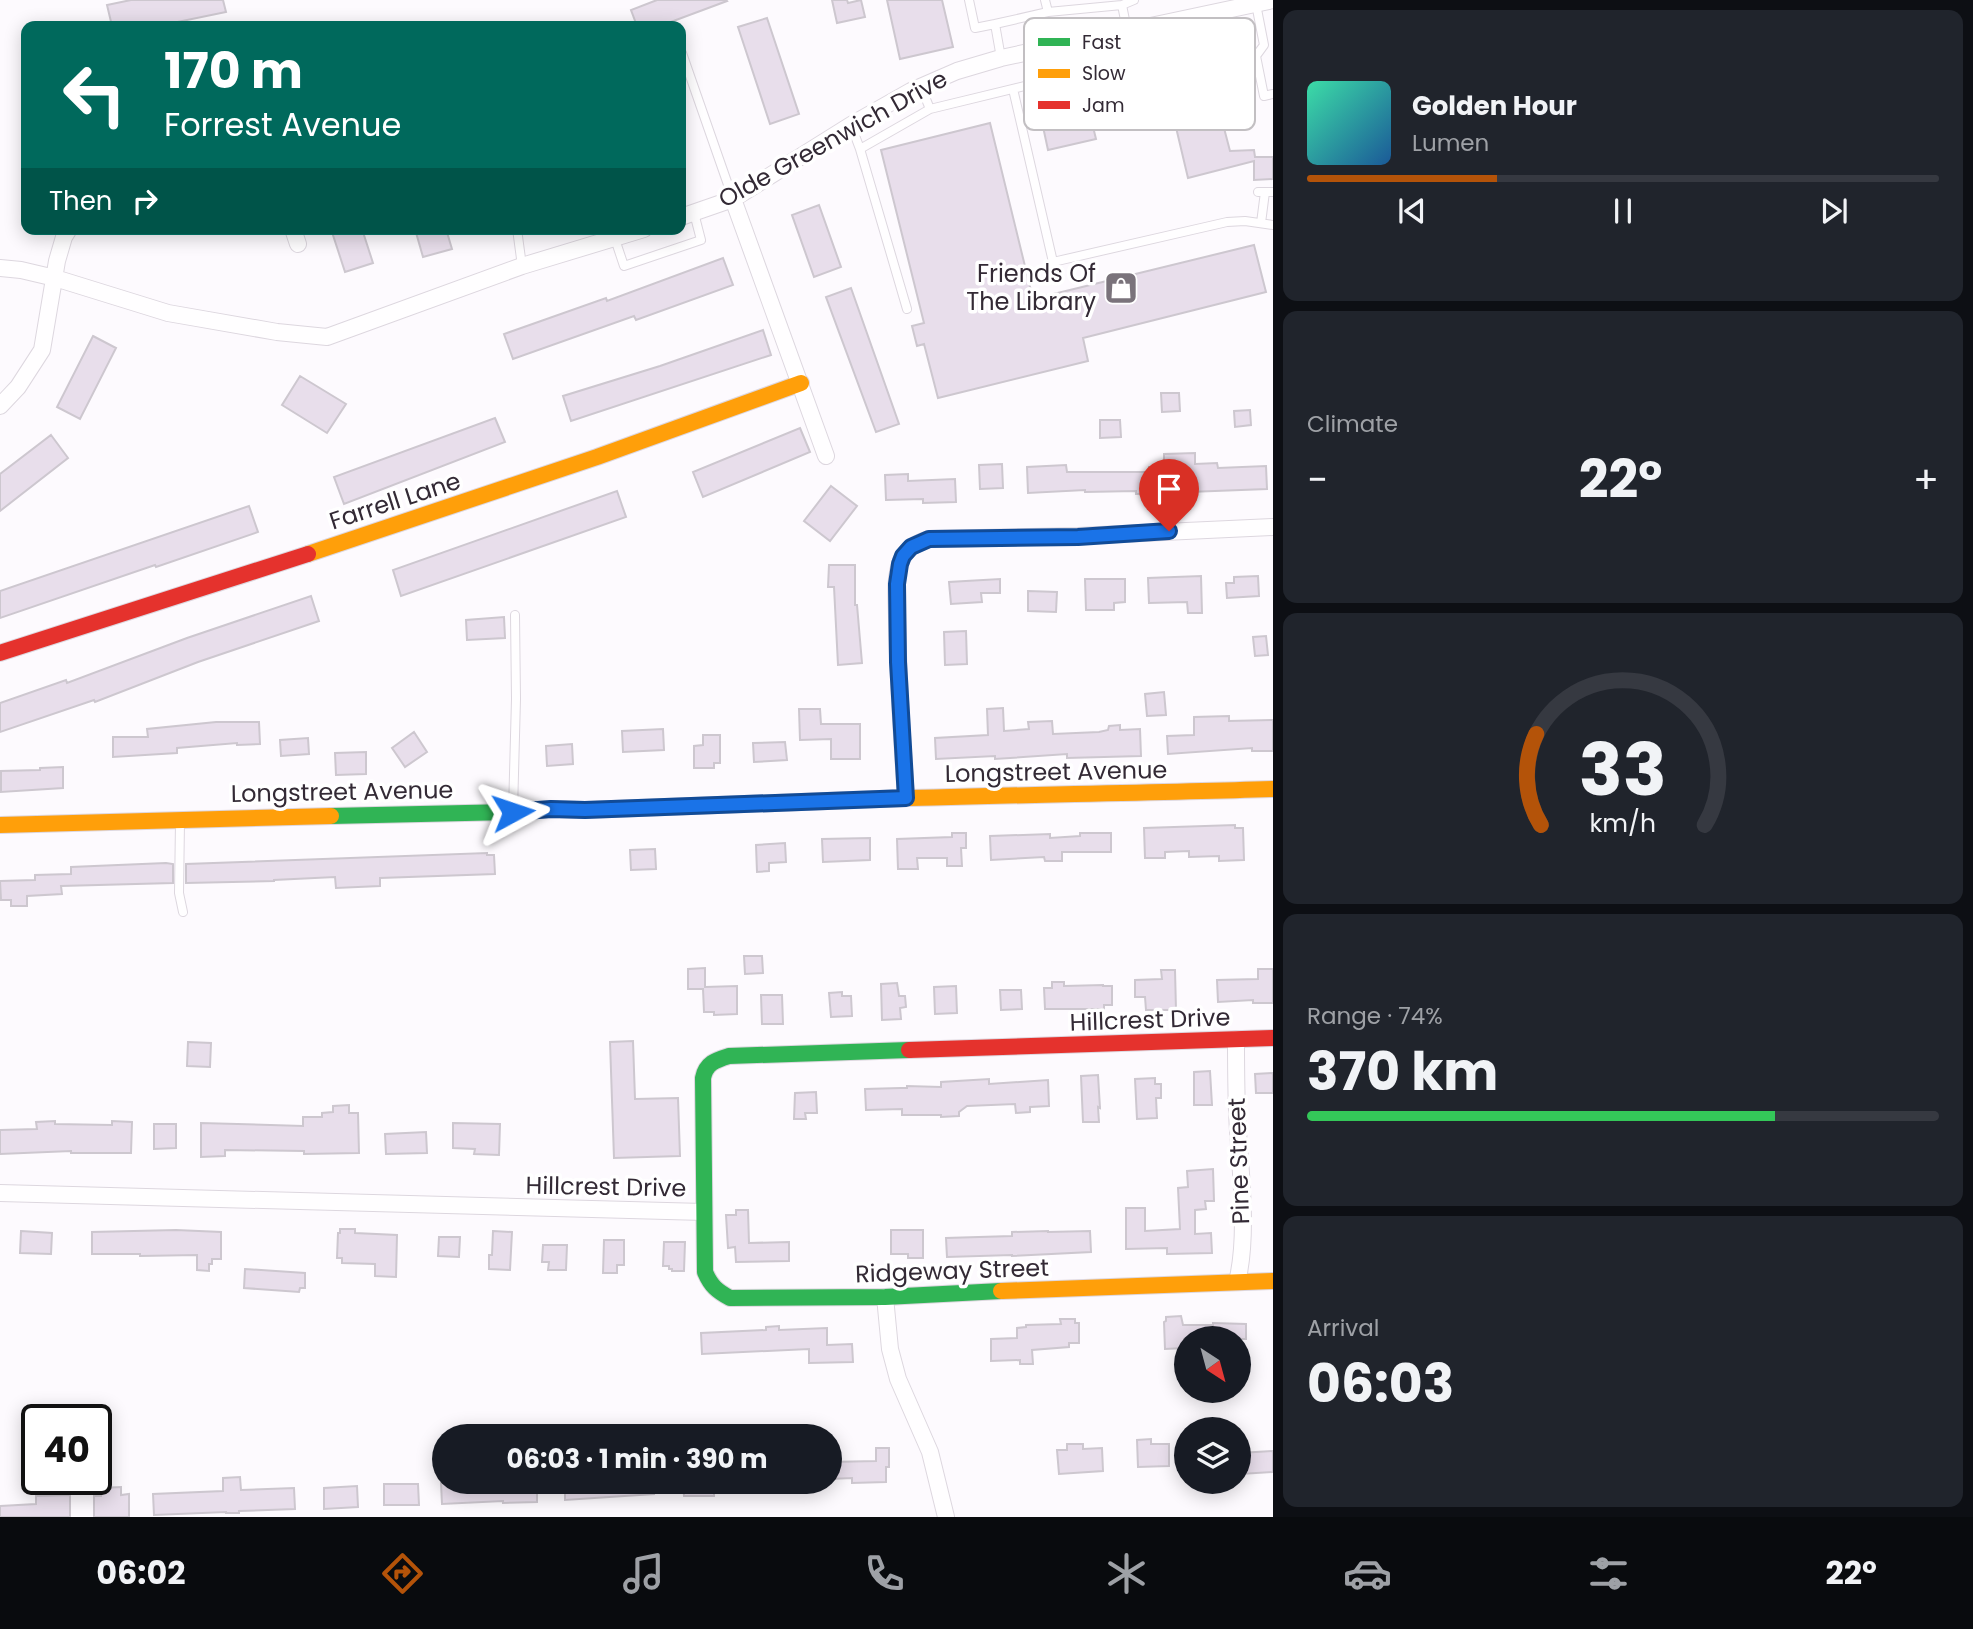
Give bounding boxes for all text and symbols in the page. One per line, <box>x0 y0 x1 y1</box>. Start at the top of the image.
legend <box>1024 18 1255 130</box>
text: Fast <box>1082 29 1121 56</box>
text: 170 m <box>164 37 303 105</box>
icon: left <box>49 49 140 140</box>
text: Slow <box>1082 60 1126 87</box>
street label: Olde Greenwich Drive <box>712 62 953 215</box>
text: Golden Hour <box>1412 88 1577 124</box>
text: Jam <box>1082 92 1124 119</box>
text: Forrest Avenue <box>164 102 401 147</box>
text: Lumen <box>1412 127 1489 159</box>
icon: right <box>126 182 164 220</box>
text: Then <box>49 183 112 219</box>
icon: previous <box>1393 192 1431 230</box>
icon: pause <box>1604 192 1642 230</box>
icon: next <box>1815 192 1853 230</box>
place label: Friends Of The Library <box>966 257 1096 318</box>
shop icon: Friends Of The Library <box>1102 269 1140 307</box>
text: Climate <box>1307 408 1398 440</box>
text: 22° <box>1579 443 1662 516</box>
text: − <box>1307 453 1328 506</box>
text: + <box>1913 453 1939 506</box>
pin <box>1139 459 1199 531</box>
street label: Farrell Lane <box>325 464 465 537</box>
icon: arrive <box>1150 470 1188 508</box>
text: 33 <box>1579 719 1667 820</box>
street label: Longstreet Avenue <box>944 753 1168 790</box>
street label: Longstreet Avenue <box>230 773 454 810</box>
position arrow <box>476 775 550 849</box>
text: km/h <box>1590 805 1656 840</box>
street label: Hillcrest Drive <box>1069 1000 1231 1039</box>
text: Range · 74% <box>1307 1000 1443 1032</box>
text: 370 km <box>1307 1035 1498 1108</box>
street label: Pine Street <box>1220 1097 1257 1225</box>
street label: Hillcrest Drive <box>525 1169 687 1204</box>
street label: Ridgeway Street <box>855 1251 1049 1290</box>
text: Arrival <box>1307 1312 1379 1344</box>
north arrow <box>1174 1326 1251 1404</box>
map controls <box>1174 1326 1251 1494</box>
text: 06:03 <box>1307 1347 1454 1420</box>
speed limit sign: 40 <box>21 1404 112 1495</box>
button: layers <box>1174 1417 1251 1494</box>
text: 06:03 · 1 min · 390 m <box>507 1441 767 1477</box>
icon: directions <box>378 1549 427 1598</box>
icon: music <box>619 1549 668 1598</box>
icon: phone <box>860 1549 909 1598</box>
icon: climate <box>1102 1549 1151 1598</box>
icon: car <box>1343 1549 1392 1598</box>
icon: filters <box>1584 1549 1633 1598</box>
text: 06:02 <box>96 1550 186 1595</box>
text: 22° <box>1825 1550 1877 1595</box>

